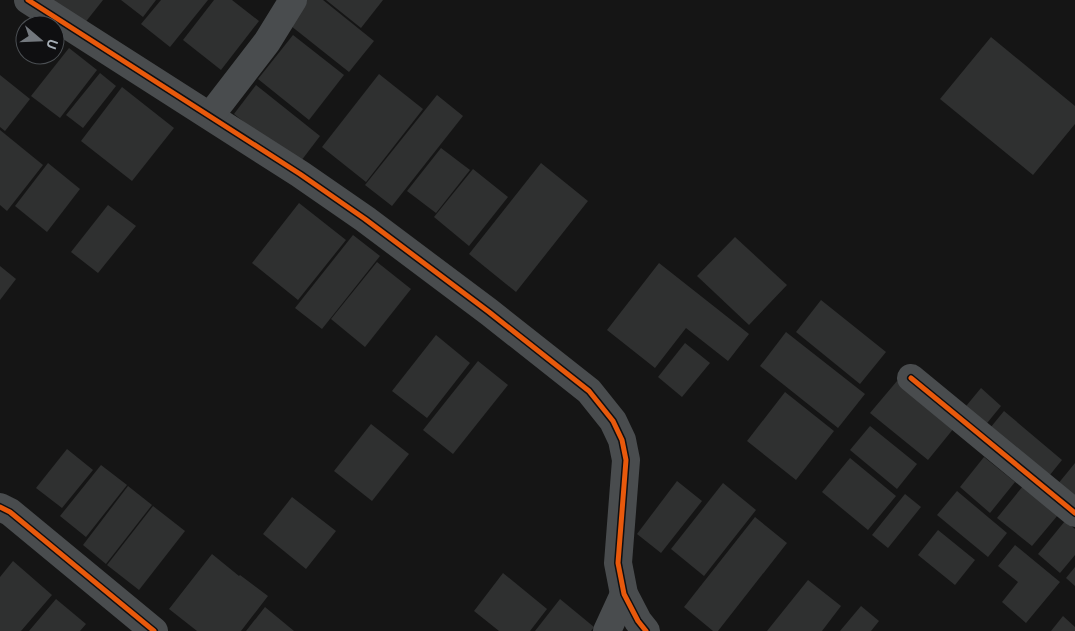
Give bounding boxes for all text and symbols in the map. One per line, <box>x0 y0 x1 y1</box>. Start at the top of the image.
north arrow <box>15 15 65 65</box>
text: U <box>43 37 61 51</box>

